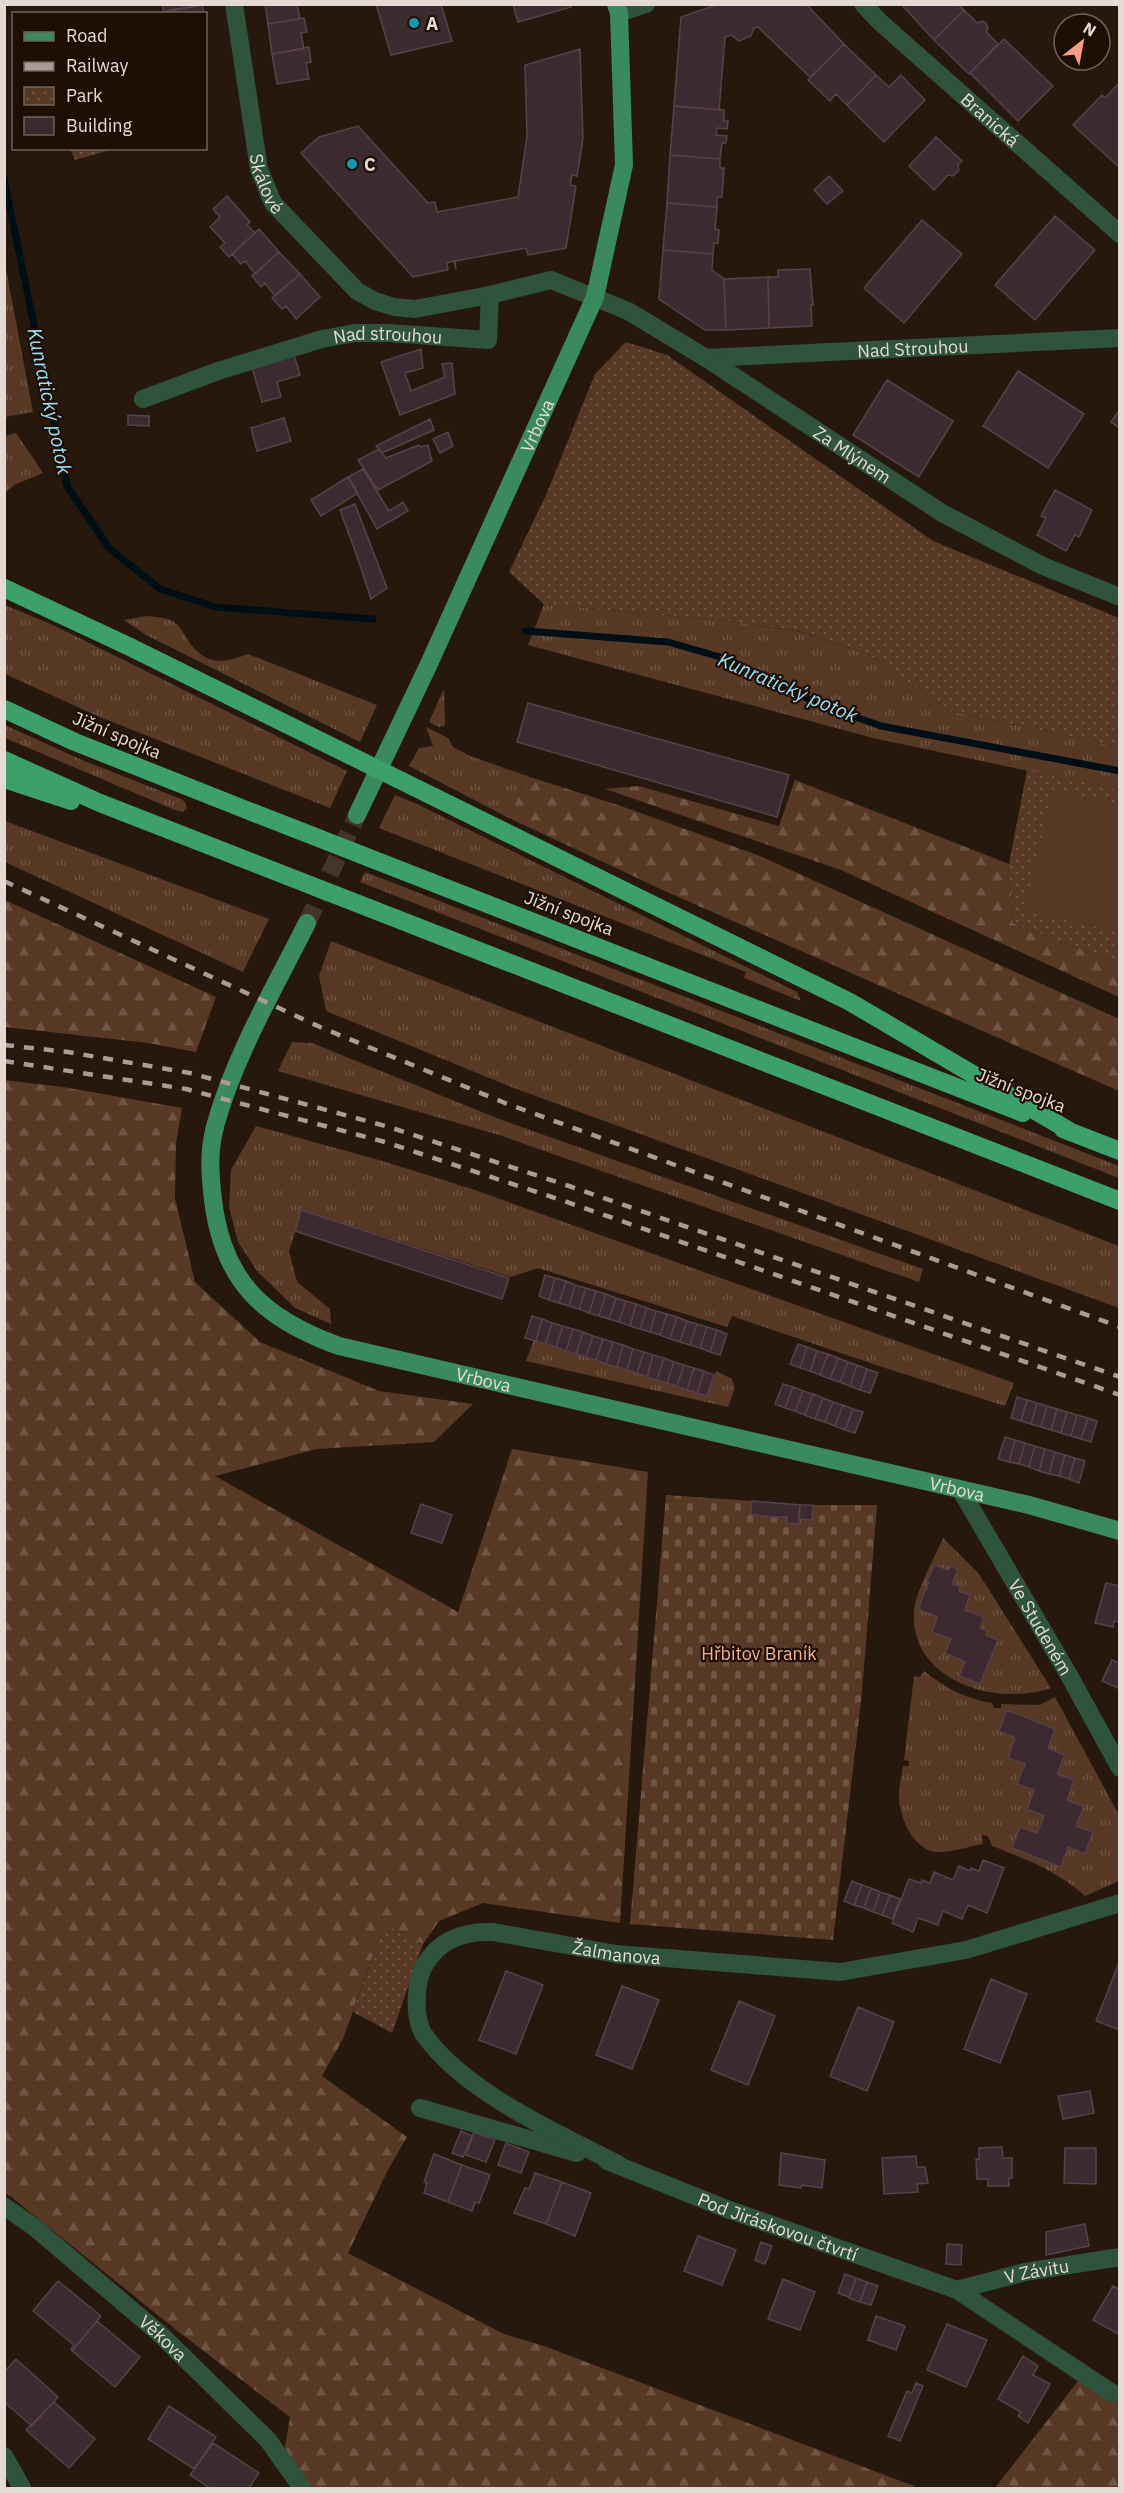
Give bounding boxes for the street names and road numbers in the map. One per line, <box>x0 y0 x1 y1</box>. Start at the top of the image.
street label: Branická <box>956 87 1025 152</box>
street label: Skálové <box>245 152 289 219</box>
street label: Nad strouhou <box>331 322 443 348</box>
street label: Nad Strouhou <box>857 334 969 362</box>
street label: Vrbova <box>515 395 559 456</box>
street label: Za Mlýnem <box>809 420 896 488</box>
street label: Jižní spojka <box>69 706 165 764</box>
street label: Jižní spojka <box>521 885 617 941</box>
street label: Jižní spojka <box>973 1062 1069 1118</box>
street label: Vrbova <box>454 1362 514 1397</box>
street label: Vrbova <box>927 1471 987 1506</box>
street label: Ve Studeném <box>1004 1575 1078 1679</box>
street label: Žalmanova <box>571 1935 662 1969</box>
street label: Pod Jiráskovou čtvrtí <box>695 2187 861 2266</box>
street label: V Závitu <box>1002 2254 1070 2288</box>
street label: Věkova <box>134 2310 193 2366</box>

